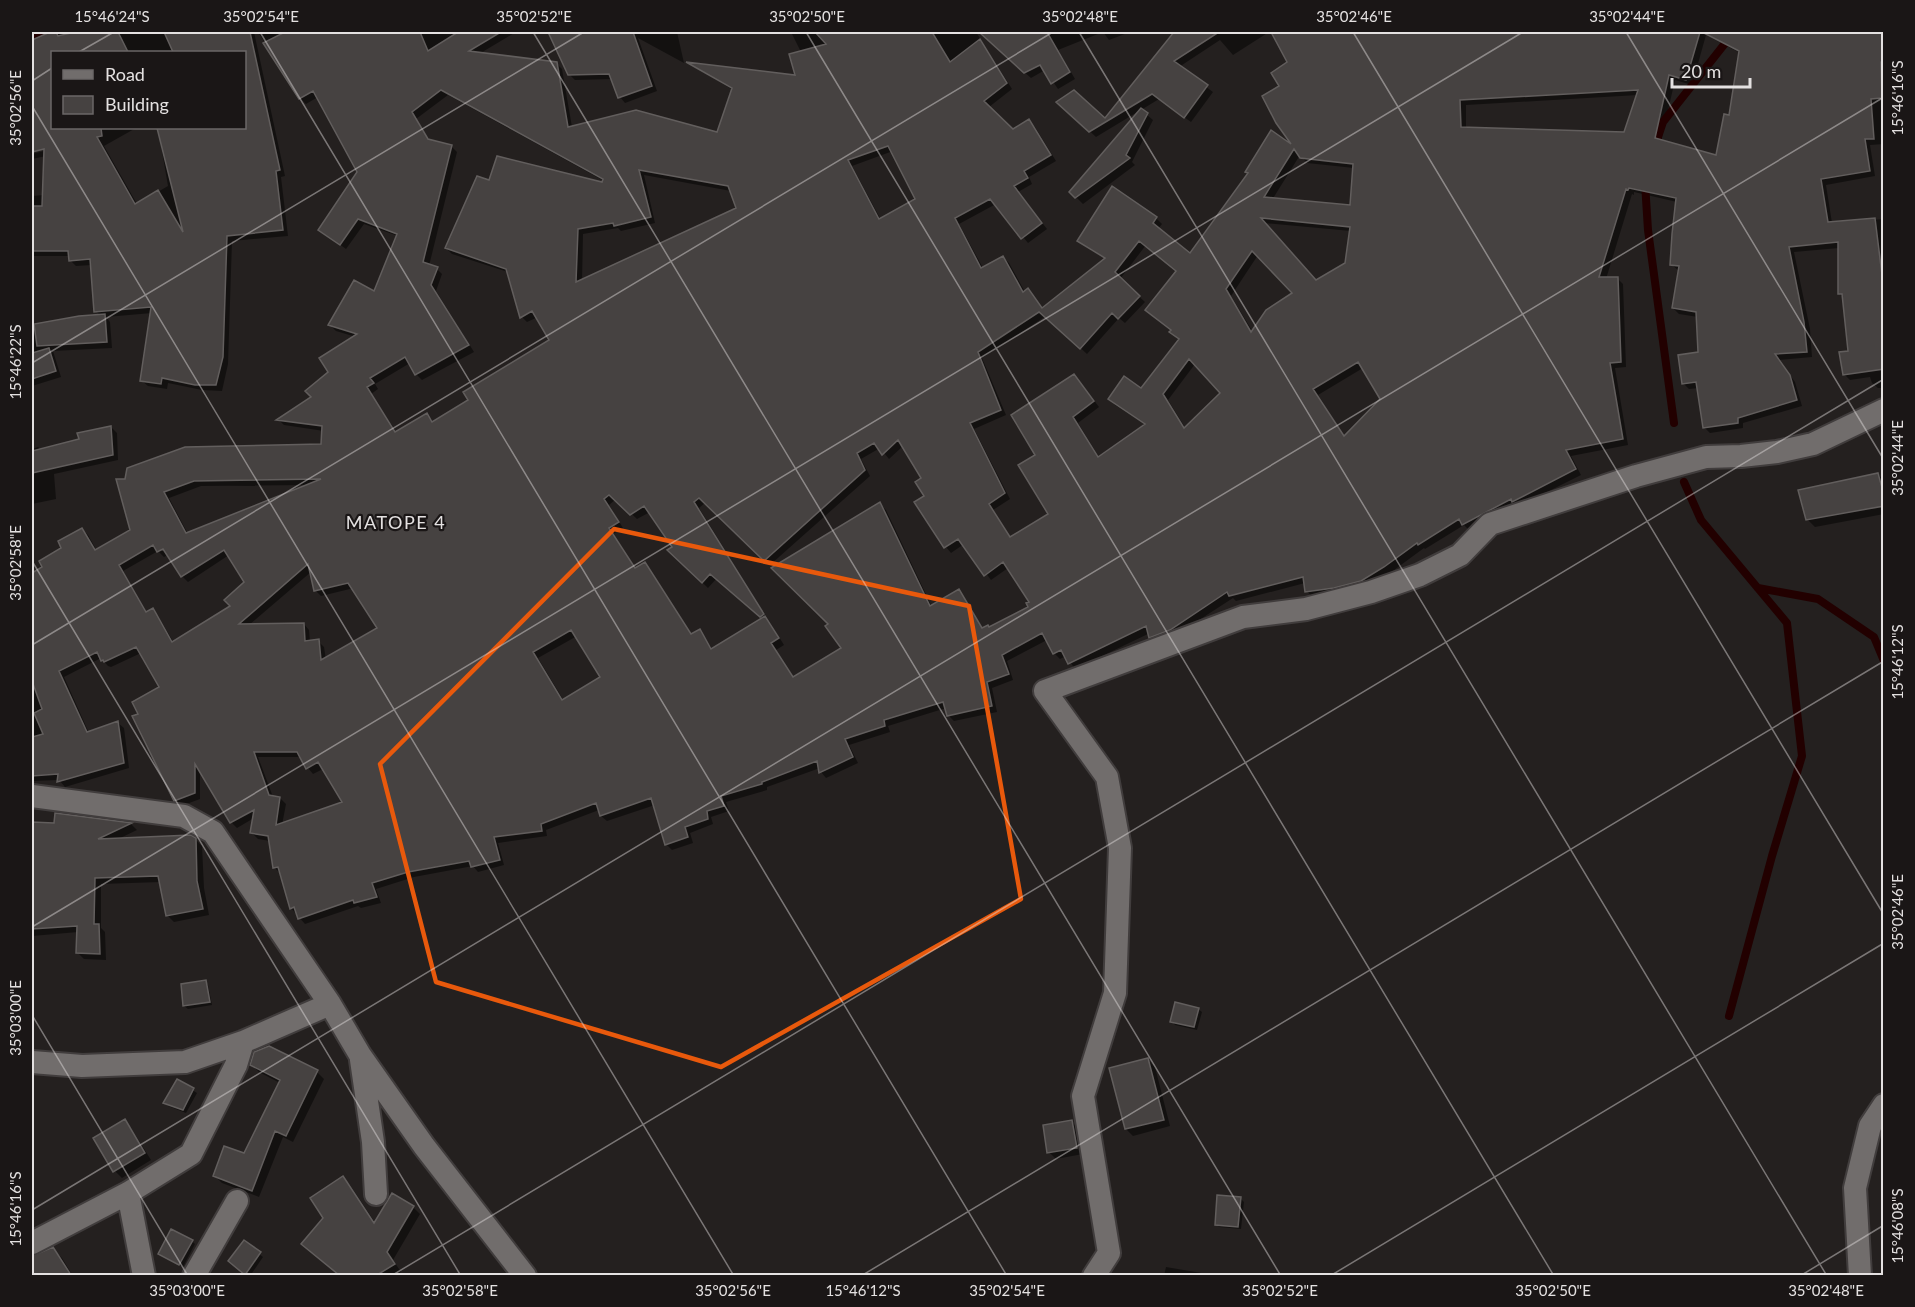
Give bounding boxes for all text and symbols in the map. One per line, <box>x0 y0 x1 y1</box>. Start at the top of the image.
text: 15°46'24"S <box>74 7 150 25</box>
text: 35°02'54"E <box>223 7 299 25</box>
text: 35°02'52"E <box>496 7 572 25</box>
text: 35°02'50"E <box>769 7 845 25</box>
text: 35°02'48"E <box>1042 7 1118 25</box>
text: 35°02'46"E <box>1316 7 1392 25</box>
text: 35°02'44"E <box>1589 7 1665 25</box>
legend <box>51 51 246 129</box>
scale bar <box>1672 51 1750 89</box>
text: 20 m <box>1681 60 1721 82</box>
text: 15°46'16"S <box>1888 60 1906 136</box>
text: Road <box>105 63 145 85</box>
text: 35°02'56"E <box>6 70 24 146</box>
text: Building <box>105 93 169 115</box>
text: 15°46'22"S <box>6 324 24 400</box>
text: 35°02'44"E <box>1888 420 1906 496</box>
district label: MATOPE 4 <box>346 511 446 533</box>
text: 35°02'58"E <box>6 525 24 601</box>
text: 15°46'12"S <box>1888 624 1906 700</box>
text: 35°02'46"E <box>1888 874 1906 950</box>
text: 35°03'00"E <box>6 980 24 1056</box>
text: 15°46'16"S <box>6 1171 24 1247</box>
text: 15°46'08"S <box>1888 1188 1906 1264</box>
text: 35°03'00"E <box>149 1281 225 1299</box>
text: 35°02'58"E <box>422 1281 498 1299</box>
text: 35°02'56"E <box>695 1281 771 1299</box>
text: 15°46'12"S <box>825 1281 901 1299</box>
text: 35°02'54"E <box>969 1281 1045 1299</box>
text: 35°02'52"E <box>1242 1281 1318 1299</box>
text: 35°02'50"E <box>1515 1281 1591 1299</box>
text: 35°02'48"E <box>1788 1281 1864 1299</box>

